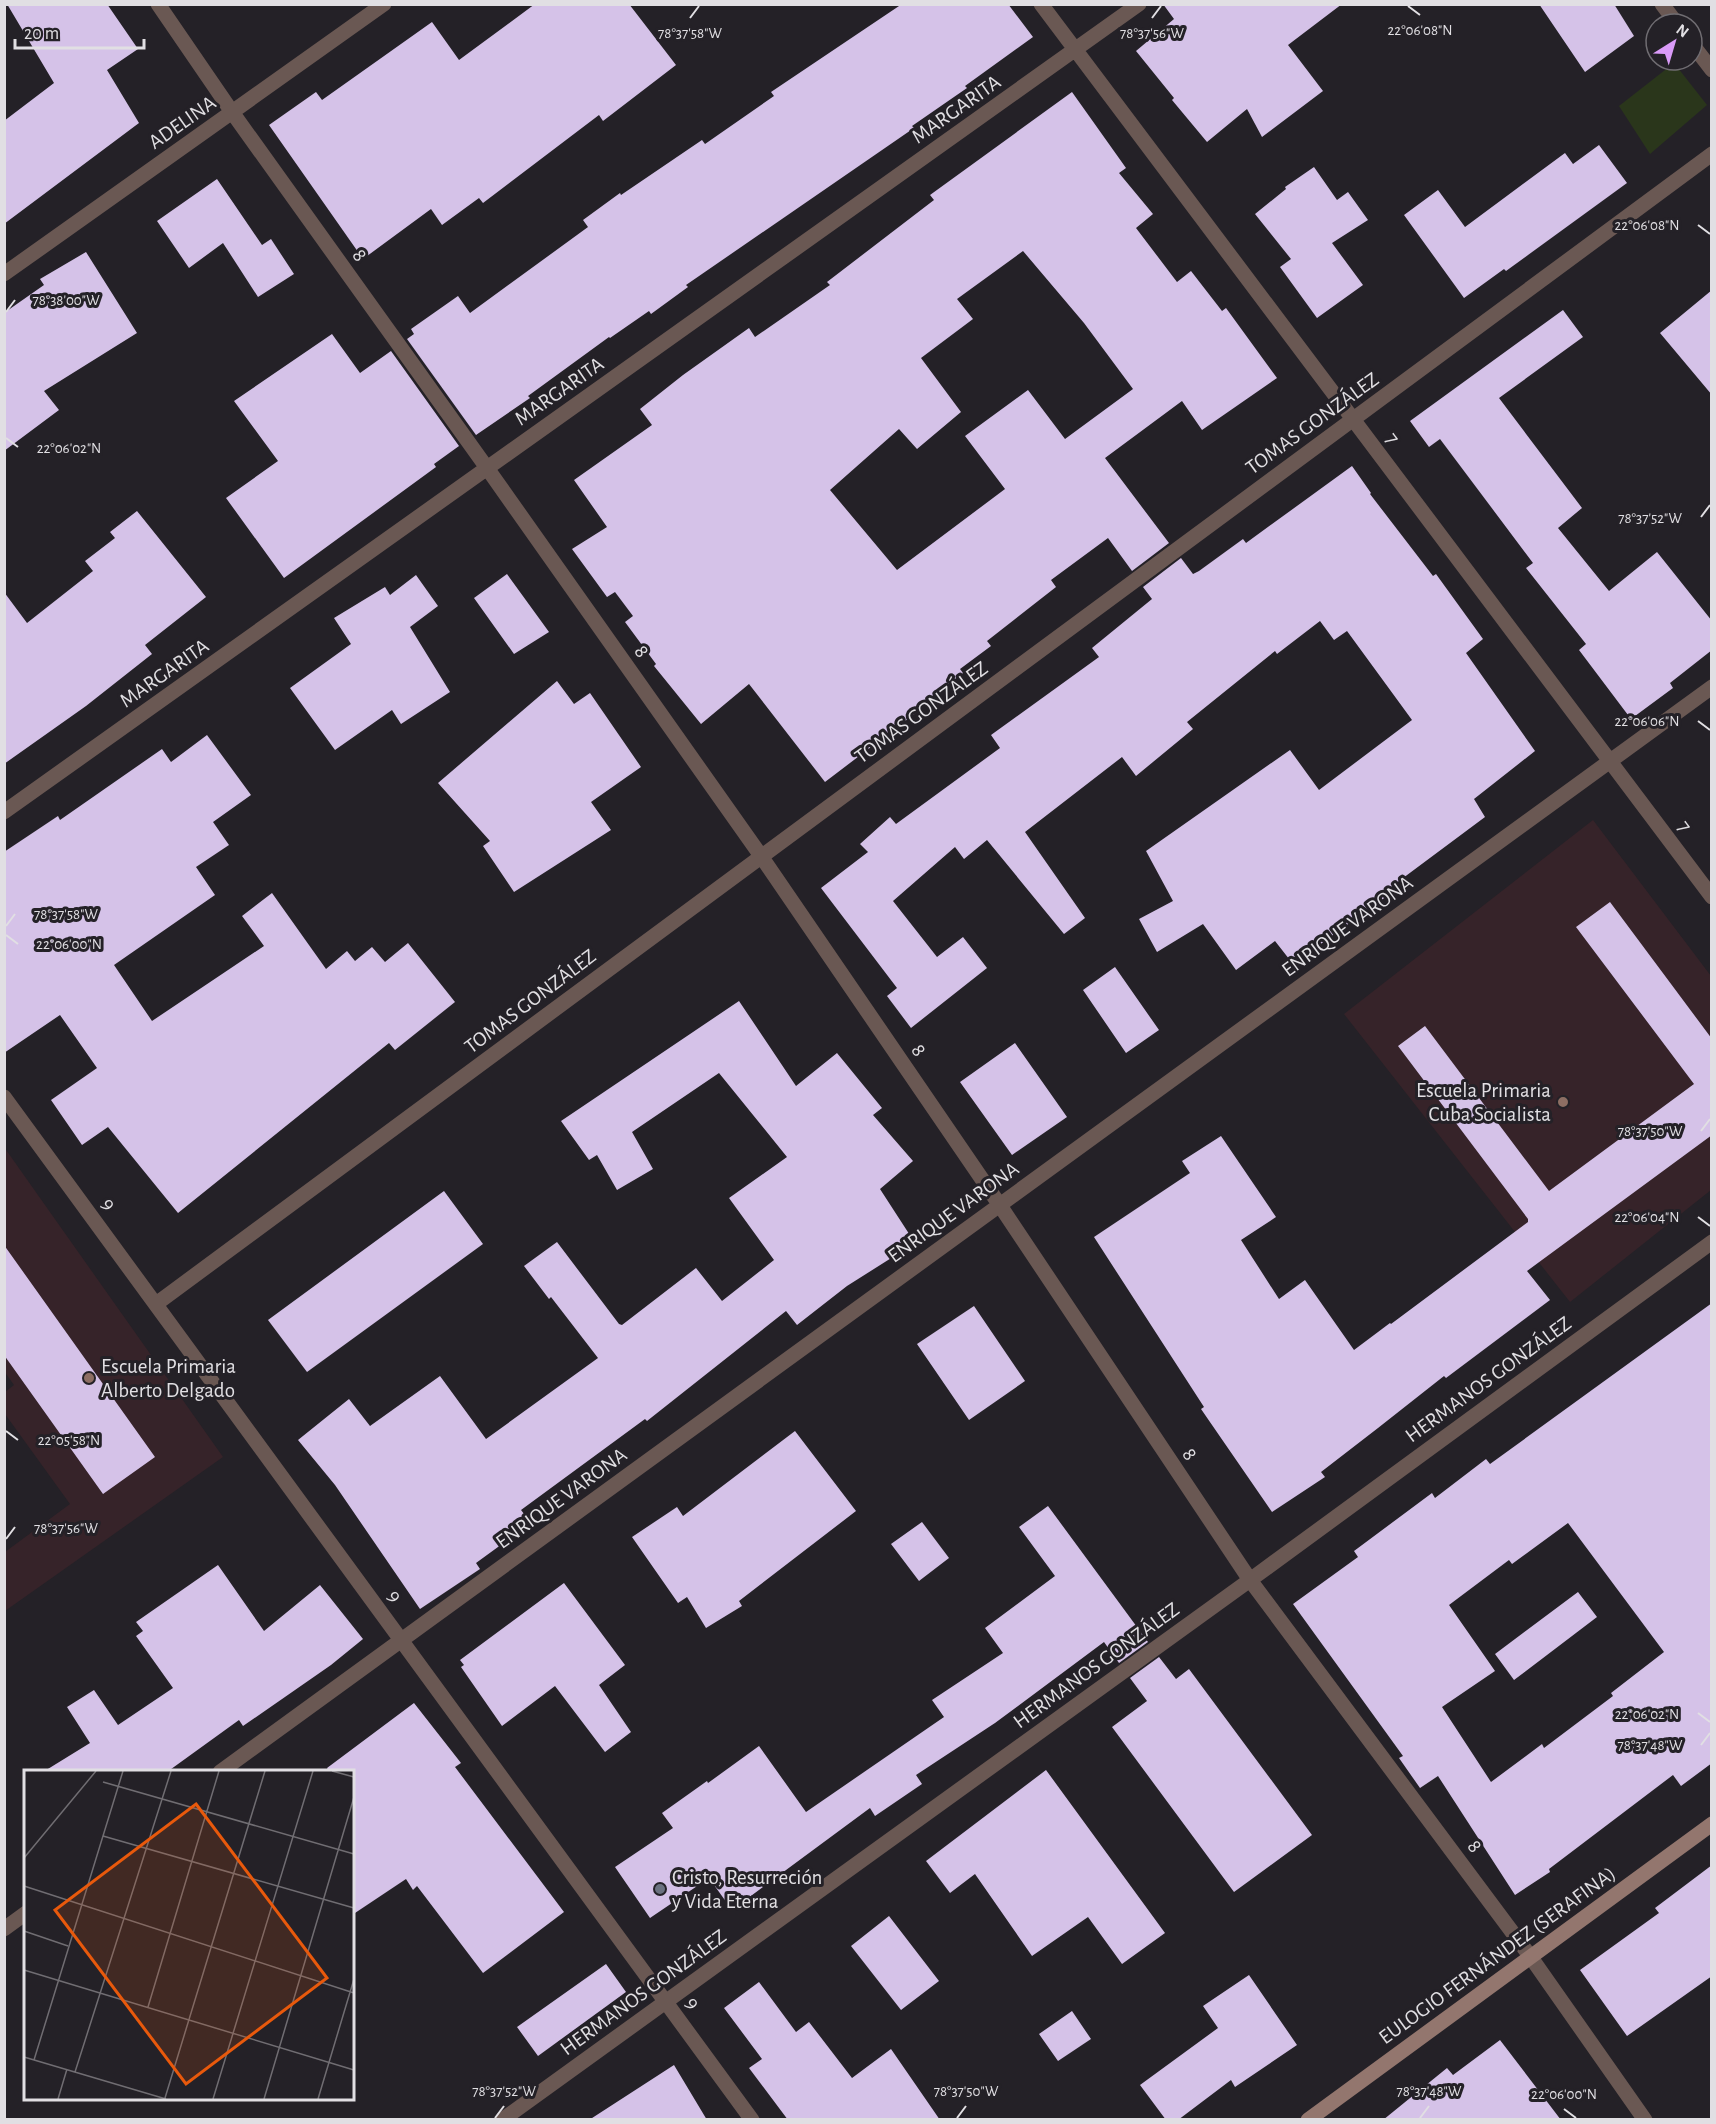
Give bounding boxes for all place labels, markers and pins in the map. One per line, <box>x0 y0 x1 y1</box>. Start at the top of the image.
place label: Escuela Primaria Cuba Socialista <box>1416 1080 1551 1125</box>
marker: Escuela Primaria Cuba Socialista <box>1556 1095 1570 1109</box>
place label: Escuela Primaria Alberto Delgado <box>101 1356 236 1401</box>
marker: Escuela Primaria Alberto Delgado <box>82 1371 96 1385</box>
place label: Cristo, Resurreción y Vida Eterna <box>671 1867 822 1912</box>
marker: Cristo, Resurreción y Vida Eterna <box>653 1882 667 1896</box>

